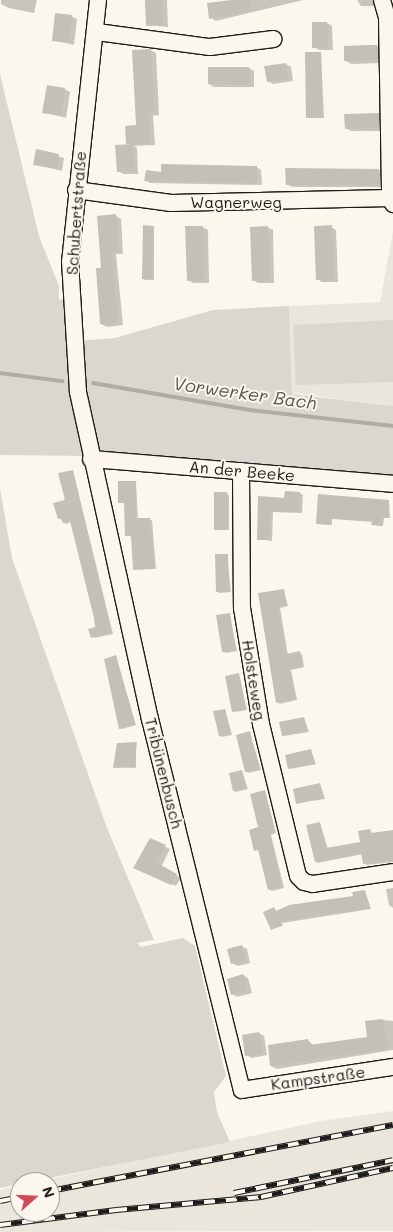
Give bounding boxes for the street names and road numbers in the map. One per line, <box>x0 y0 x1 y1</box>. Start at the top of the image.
street label: Schubertstraße <box>62 150 90 276</box>
street label: Wagnerweg <box>190 192 282 212</box>
street label: An der Beeke <box>188 457 296 485</box>
street label: Holsteweg <box>238 638 270 722</box>
street label: Tribünenbusch <box>141 716 187 830</box>
street label: Kampstraße <box>270 1062 366 1094</box>

